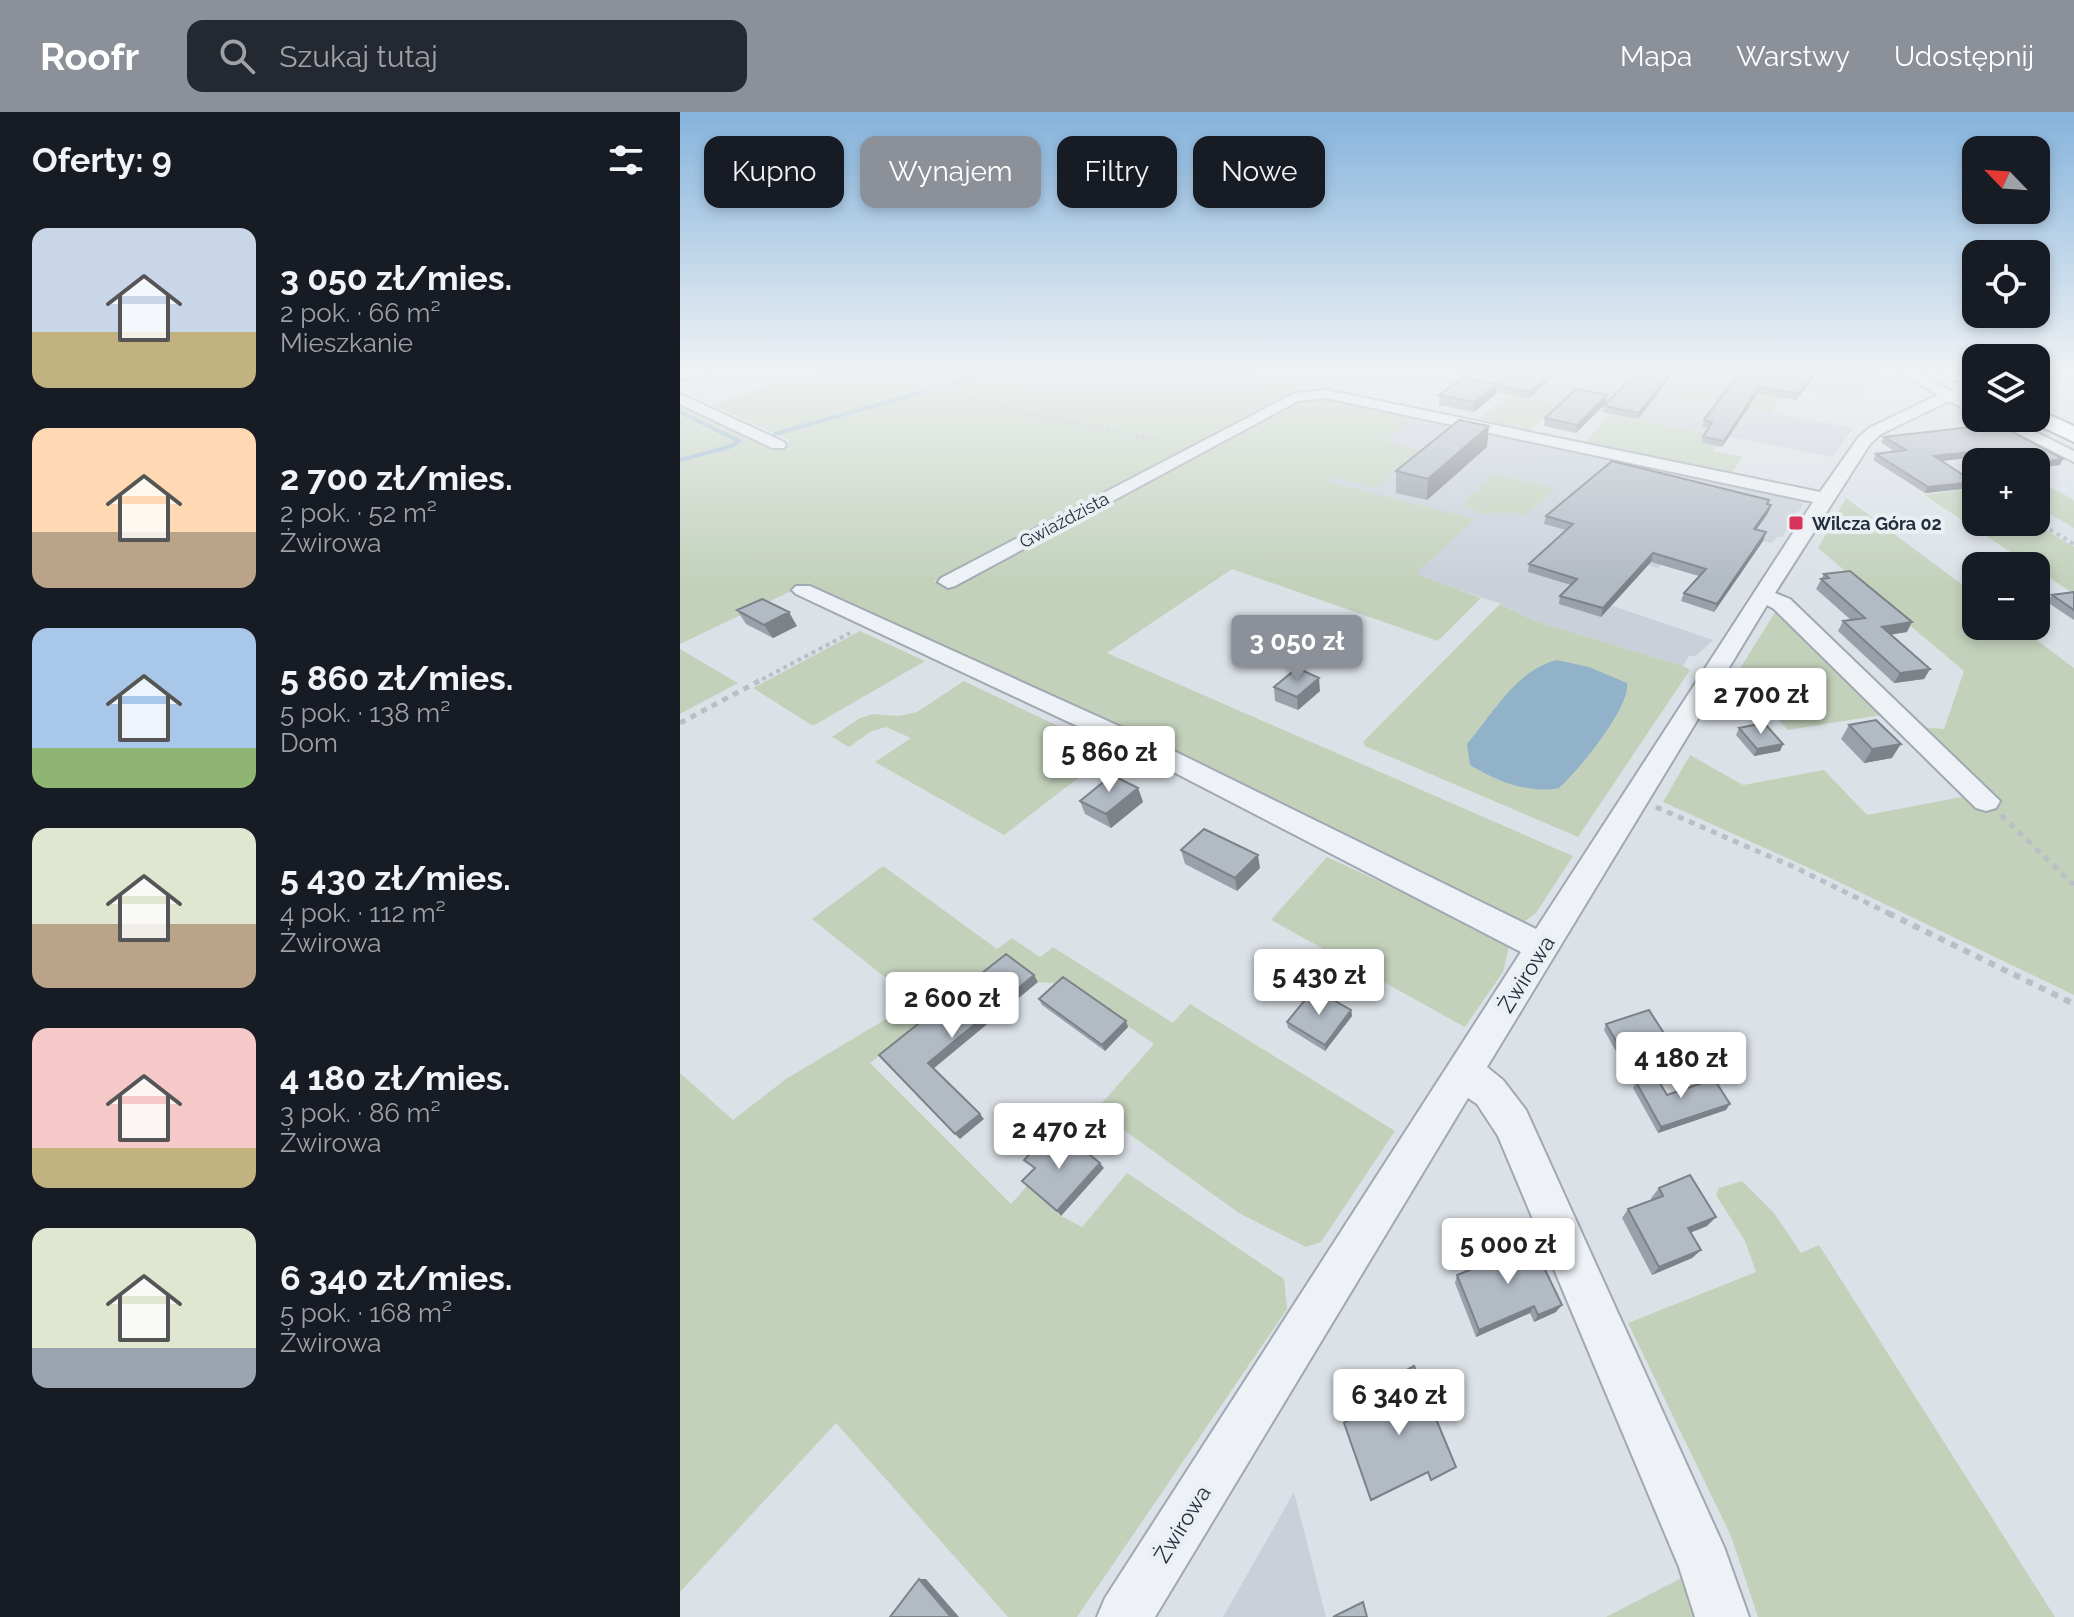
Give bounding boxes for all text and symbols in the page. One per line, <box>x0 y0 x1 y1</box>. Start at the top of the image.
search box <box>187 20 747 92</box>
text: Roofr <box>40 34 139 79</box>
icon: search <box>215 34 259 78</box>
text: Szukaj tutaj <box>279 39 438 74</box>
text: Mapa <box>1620 40 1692 73</box>
text: Warstwy <box>1736 40 1850 73</box>
text: Udostępnij <box>1894 40 2034 73</box>
chip: Kupno <box>704 136 844 208</box>
chip: Wynajem <box>860 136 1041 208</box>
chip: Filtry <box>1057 136 1177 208</box>
chip: Nowe <box>1193 136 1325 208</box>
north arrow <box>1962 136 2050 224</box>
map controls <box>1962 136 2050 640</box>
icon: filters <box>604 138 648 182</box>
text: Oferty: 9 <box>32 140 172 180</box>
button: locate <box>1962 240 2050 328</box>
text: 3 050 zł/mies. <box>280 258 512 298</box>
icon: home <box>96 260 192 356</box>
text: 2 pok. · 66 m² <box>280 298 441 328</box>
text: Mieszkanie <box>280 328 413 358</box>
button: layers <box>1962 344 2050 432</box>
button: + <box>1962 448 2050 536</box>
text: 2 700 zł/mies. <box>280 458 513 498</box>
icon: home <box>96 460 192 556</box>
street label: Gwiaździsta <box>1016 488 1112 552</box>
text: 2 pok. · 52 m² <box>280 498 437 528</box>
place label: Wilcza Góra 02 <box>1812 513 1942 534</box>
marker: Wilcza Góra 02 <box>1787 514 1805 532</box>
text: Żwirowa <box>280 528 381 558</box>
button: − <box>1962 552 2050 640</box>
pin: 3 050 zł <box>1214 615 1380 683</box>
text: 3 050 zł <box>1249 626 1345 656</box>
text: 5 860 zł/mies. <box>280 658 513 698</box>
icon: home <box>96 660 192 756</box>
pin: 2 700 zł <box>1678 668 1844 736</box>
text: 2 700 zł <box>1713 679 1809 709</box>
text: 5 pok. · 138 m² <box>280 698 450 728</box>
pin: 5 860 zł <box>1026 726 1192 794</box>
text: Dom <box>280 728 338 758</box>
text: 5 860 zł <box>1061 737 1157 767</box>
text: 5 430 zł/mies. <box>280 858 511 898</box>
icon: home <box>96 860 192 956</box>
text: 4 pok. · 112 m² <box>280 898 446 928</box>
text: Żwirowa <box>280 928 381 958</box>
street label: Żwirowa <box>1492 931 1560 1017</box>
pin: 5 430 zł <box>1236 949 1402 1017</box>
text: 5 430 zł <box>1272 960 1366 990</box>
pin: 2 600 zł <box>869 972 1035 1040</box>
text: 2 600 zł <box>904 983 1000 1013</box>
pin: 4 180 zł <box>1598 1032 1764 1100</box>
text: 4 180 zł <box>1634 1043 1728 1073</box>
text: 4 180 zł/mies. <box>280 1058 510 1098</box>
icon: home <box>96 1060 192 1156</box>
text: 3 pok. · 86 m² <box>280 1098 441 1128</box>
pin: 2 470 zł <box>976 1103 1142 1171</box>
text: 2 470 zł <box>1012 1114 1106 1144</box>
text: Żwirowa <box>280 1128 381 1158</box>
pin: 5 000 zł <box>1425 1218 1591 1286</box>
text: 5 000 zł <box>1460 1229 1556 1259</box>
text: 6 340 zł/mies. <box>280 1258 512 1298</box>
icon: home <box>96 1260 192 1356</box>
text: 5 pok. · 168 m² <box>280 1298 452 1328</box>
text: Żwirowa <box>280 1328 381 1358</box>
pin: 6 340 zł <box>1316 1369 1482 1437</box>
text: 6 340 zł <box>1351 1380 1447 1410</box>
street label: Żwirowa <box>1148 1481 1216 1567</box>

